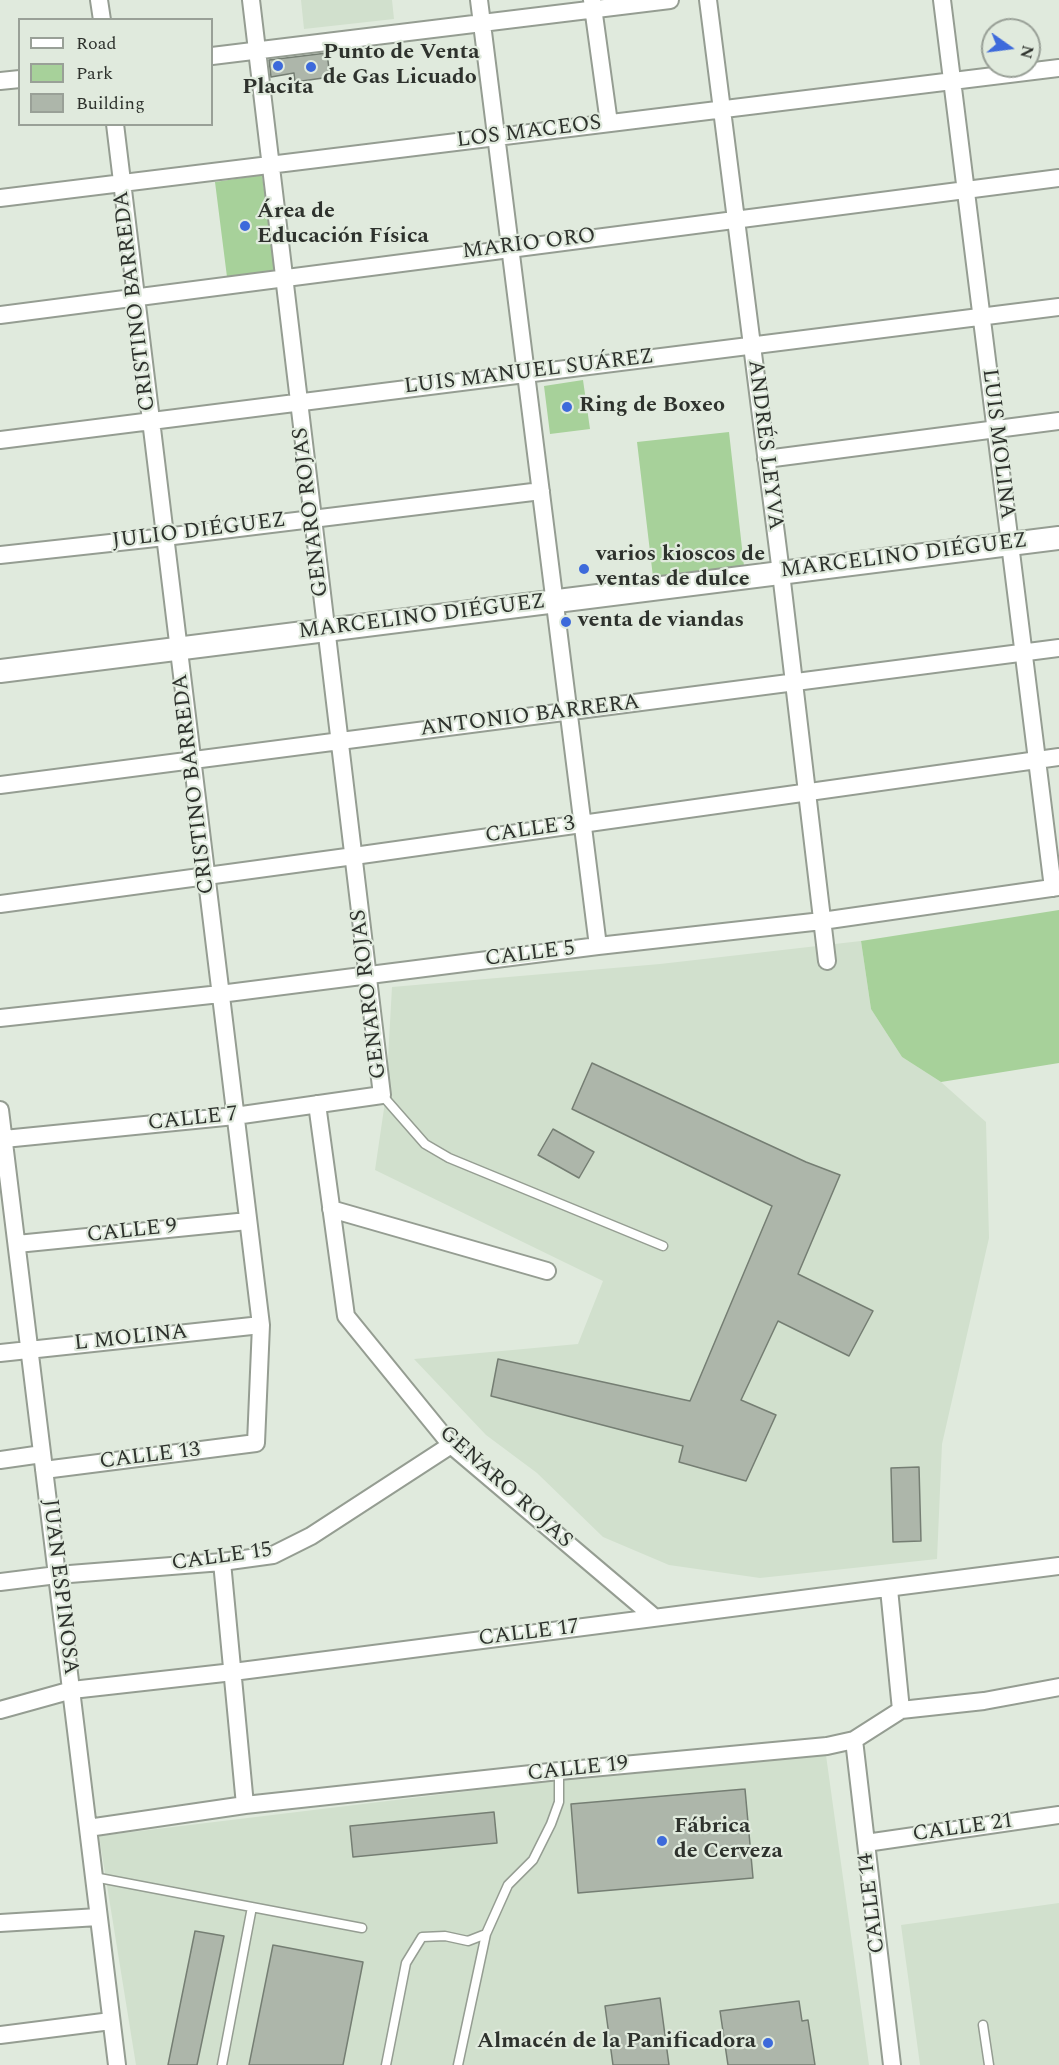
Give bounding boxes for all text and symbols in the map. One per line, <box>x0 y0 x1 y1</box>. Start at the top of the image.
legend <box>18 18 213 126</box>
north arrow <box>981 18 1041 78</box>
text: Road <box>76 30 117 57</box>
place label: Punto de Venta de Gas Licuado <box>323 41 480 92</box>
text: N <box>1013 43 1040 61</box>
marker: Placita <box>271 59 285 73</box>
text: Park <box>76 60 113 87</box>
marker: Punto de Venta de Gas Licuado <box>304 60 318 74</box>
place label: Placita <box>242 76 314 102</box>
text: Building <box>76 90 145 117</box>
street label: LOS MACEOS <box>455 111 603 155</box>
street label: CRISTINO BARREDA <box>109 189 163 413</box>
place label: Área de Educación Física <box>257 200 429 252</box>
marker: Área de Educación Física <box>238 219 252 233</box>
street label: MARIO ORO <box>461 224 597 266</box>
street label: LUIS MANUEL SUÁREZ <box>403 345 655 401</box>
street label: ANDRÉS LEYVA <box>740 358 788 532</box>
street label: LUIS MOLINA <box>975 367 1019 521</box>
place label: Ring de Boxeo <box>579 394 725 420</box>
marker: Ring de Boxeo <box>560 400 574 414</box>
street label: GENARO ROJAS <box>289 426 335 598</box>
street label: JULIO DIÉGUEZ <box>111 508 287 556</box>
street label: MARCELINO DIÉGUEZ <box>779 529 1029 585</box>
place label: varios kioscos de ventas de dulce <box>596 543 765 594</box>
marker: varios kioscos de ventas de dulce <box>577 562 591 576</box>
street label: MARCELINO DIÉGUEZ <box>297 590 547 646</box>
place label: venta de viandas <box>578 609 744 635</box>
marker: venta de viandas <box>559 615 573 629</box>
street label: CRISTINO BARREDA <box>168 672 222 896</box>
street label: ANTONIO BARRERA <box>419 690 641 744</box>
street label: CALLE 3 <box>483 812 577 850</box>
street label: GENARO ROJAS <box>347 908 393 1080</box>
street label: CALLE 5 <box>484 936 576 974</box>
street label: CALLE 7 <box>147 1102 239 1138</box>
street label: CALLE 9 <box>86 1214 178 1250</box>
street label: L MOLINA <box>73 1320 189 1358</box>
street label: GENARO ROJAS <box>433 1421 577 1555</box>
street label: CALLE 13 <box>98 1438 202 1476</box>
street label: JUAN ESPINOSA <box>35 1498 83 1676</box>
street label: CALLE 15 <box>170 1538 274 1578</box>
street label: CALLE 17 <box>477 1615 581 1653</box>
street label: CALLE 19 <box>526 1752 630 1788</box>
street label: CALLE 21 <box>911 1809 1015 1849</box>
place label: Fábrica de Cerveza <box>674 1815 783 1867</box>
marker: Fábrica de Cerveza <box>655 1834 669 1848</box>
street label: CALLE 14 <box>854 1851 892 1955</box>
place label: Almacén de la Panificadora <box>477 2030 756 2056</box>
marker: Almacén de la Panificadora <box>761 2036 775 2050</box>

